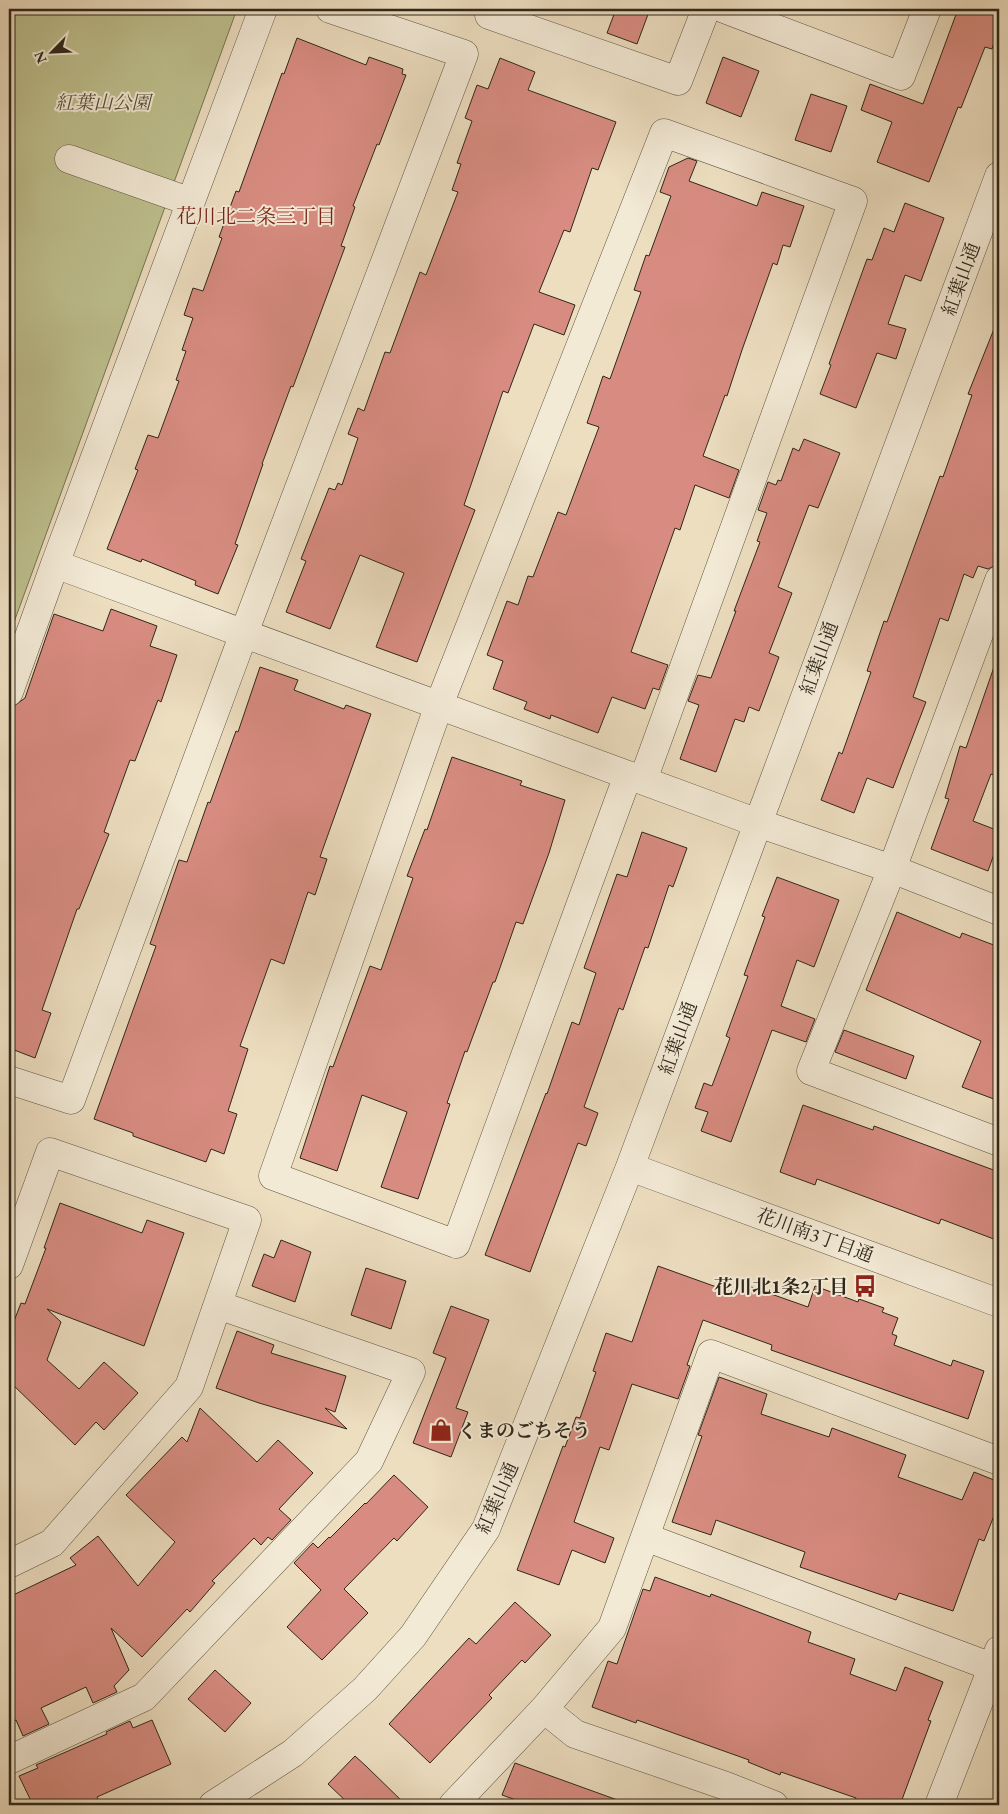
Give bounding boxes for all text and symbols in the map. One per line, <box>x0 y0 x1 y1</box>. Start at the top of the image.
north arrow <box>28 28 78 78</box>
text: N <box>29 48 51 66</box>
park label: 紅葉山公園 <box>55 90 153 115</box>
district label: 花川北二条三丁目 <box>176 203 336 229</box>
street label: 紅葉山通 <box>936 239 986 319</box>
street label: 紅葉山通 <box>794 618 844 698</box>
street label: 紅葉山通 <box>653 998 703 1078</box>
street label: 花川南3丁目通 <box>753 1202 877 1268</box>
bus stop icon: 花川北1条2丁目 <box>852 1273 878 1299</box>
place label: 花川北1条2丁目 <box>714 1274 848 1299</box>
shop icon: くまのごちそう <box>428 1417 454 1443</box>
place label: くまのごちそう <box>458 1418 591 1443</box>
street label: 紅葉山通 <box>470 1458 524 1538</box>

